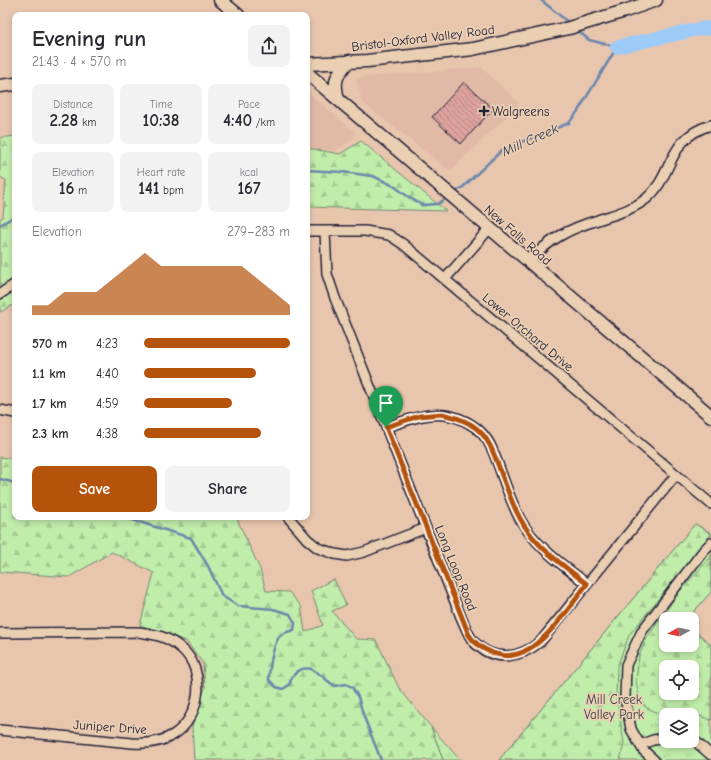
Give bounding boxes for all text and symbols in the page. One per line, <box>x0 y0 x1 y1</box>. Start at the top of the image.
street label: Bristol-Oxford Valley Road <box>351 22 495 54</box>
button: share <box>248 25 290 67</box>
text: Evening run <box>32 26 146 52</box>
text: 21:43 · 4 × 570 m <box>32 54 126 69</box>
text: Distance <box>53 98 93 111</box>
text: Time <box>150 98 172 111</box>
text: Pace <box>238 98 260 111</box>
place label: Walgreens <box>492 104 549 119</box>
marker: Walgreens <box>479 106 489 116</box>
text: 2.28 <box>50 111 78 130</box>
text: 10:38 <box>142 111 180 130</box>
text: 4:40 <box>223 111 252 130</box>
text: km <box>78 116 96 129</box>
text: /km <box>252 116 275 129</box>
water label: Mill Creek <box>498 120 561 160</box>
text: Elevation <box>52 166 94 179</box>
text: Heart rate <box>137 166 185 179</box>
text: kcal <box>240 166 258 179</box>
text: 16 <box>59 179 74 198</box>
text: 141 <box>138 179 159 198</box>
text: 167 <box>237 179 261 198</box>
text: m <box>74 184 87 197</box>
text: bpm <box>159 184 184 197</box>
street label: New Falls Road <box>481 202 555 268</box>
text: Elevation <box>32 224 82 239</box>
text: 279–283 m <box>227 224 290 239</box>
street label: Lower Orchard Drive <box>480 290 577 375</box>
text: 570 m <box>32 336 67 351</box>
text: 4:23 <box>96 336 118 351</box>
text: 1.1 km <box>32 366 66 381</box>
text: 4:40 <box>96 366 119 381</box>
pin <box>369 386 403 427</box>
icon: arrive <box>375 392 397 414</box>
text: 1.7 km <box>32 396 67 411</box>
text: 4:59 <box>96 396 119 411</box>
text: 2.3 km <box>32 426 69 441</box>
text: 4:38 <box>96 426 118 441</box>
button: Save <box>32 466 157 512</box>
button: Share <box>165 466 290 512</box>
street label: Long Loop Road <box>432 523 480 613</box>
north arrow <box>659 612 699 652</box>
map controls <box>659 612 699 748</box>
button: locate <box>659 660 699 700</box>
park label: Mill Creek Valley Park <box>584 692 645 722</box>
button: layers <box>659 708 699 748</box>
street label: Juniper Drive <box>73 717 148 737</box>

